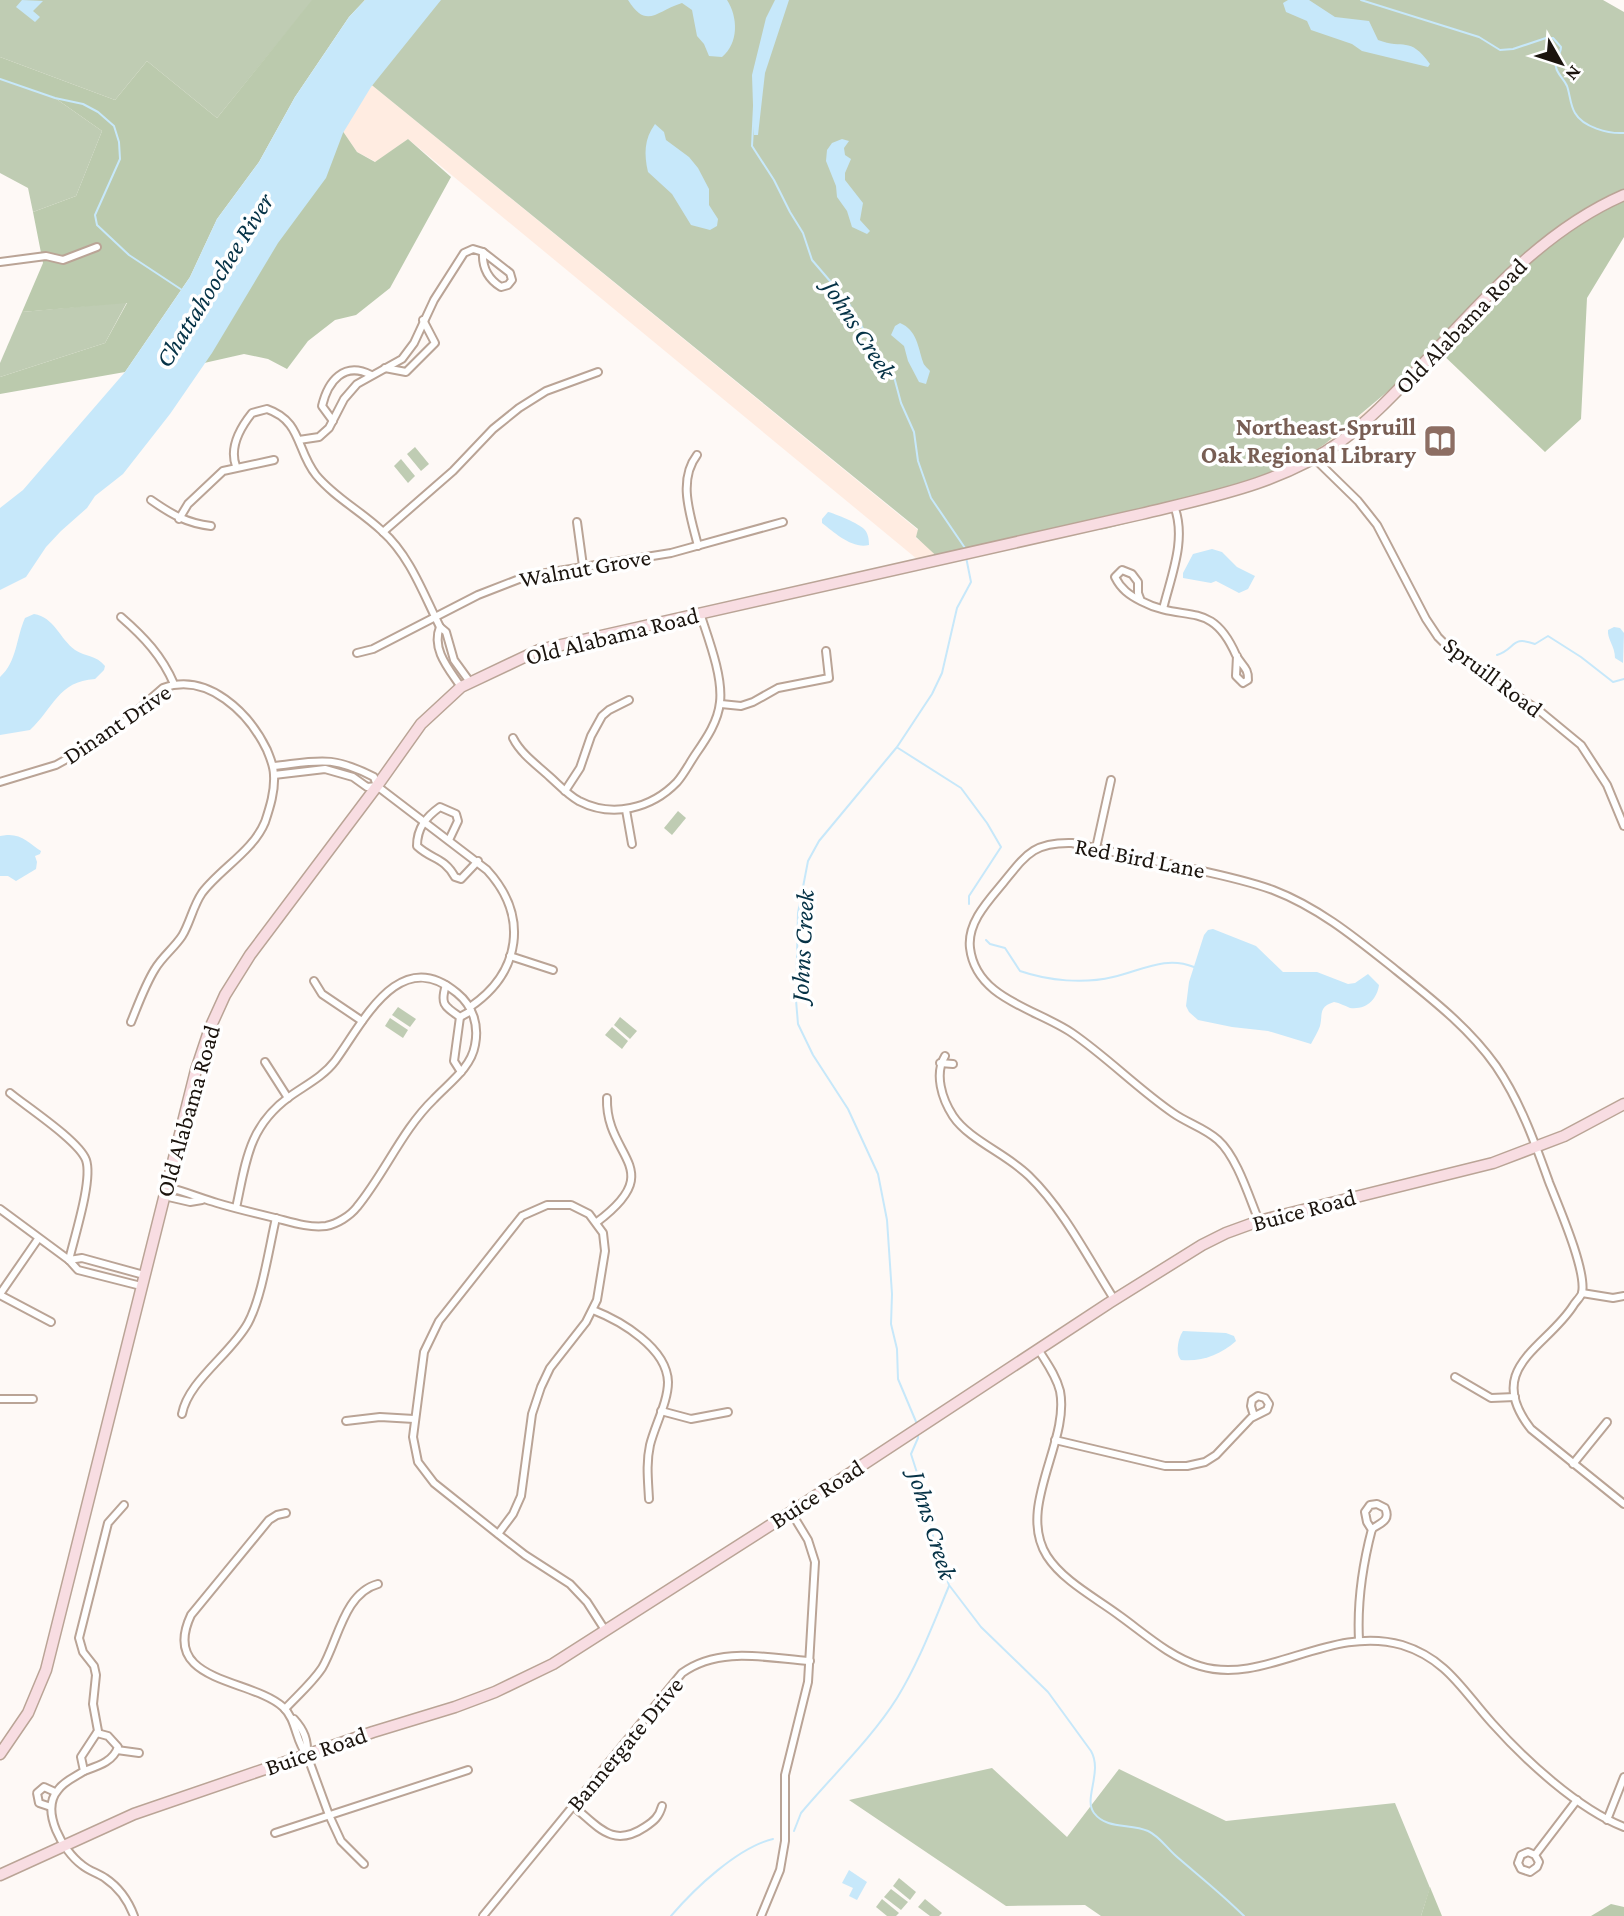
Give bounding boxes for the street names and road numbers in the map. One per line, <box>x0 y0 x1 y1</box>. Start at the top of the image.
street label: Old Alabama Road <box>1389 252 1532 399</box>
street label: Walnut Grove <box>517 543 653 592</box>
street label: Old Alabama Road <box>522 601 702 670</box>
street label: Spruill Road <box>1438 631 1548 723</box>
street label: Dinant Drive <box>58 678 176 769</box>
street label: Red Bird Lane <box>1073 832 1207 883</box>
street label: Old Alabama Road <box>150 1021 225 1200</box>
street label: Buice Road <box>1249 1183 1359 1236</box>
street label: Buice Road <box>765 1453 869 1534</box>
street label: Bannergate Drive <box>561 1671 688 1816</box>
street label: Buice Road <box>261 1720 371 1780</box>

